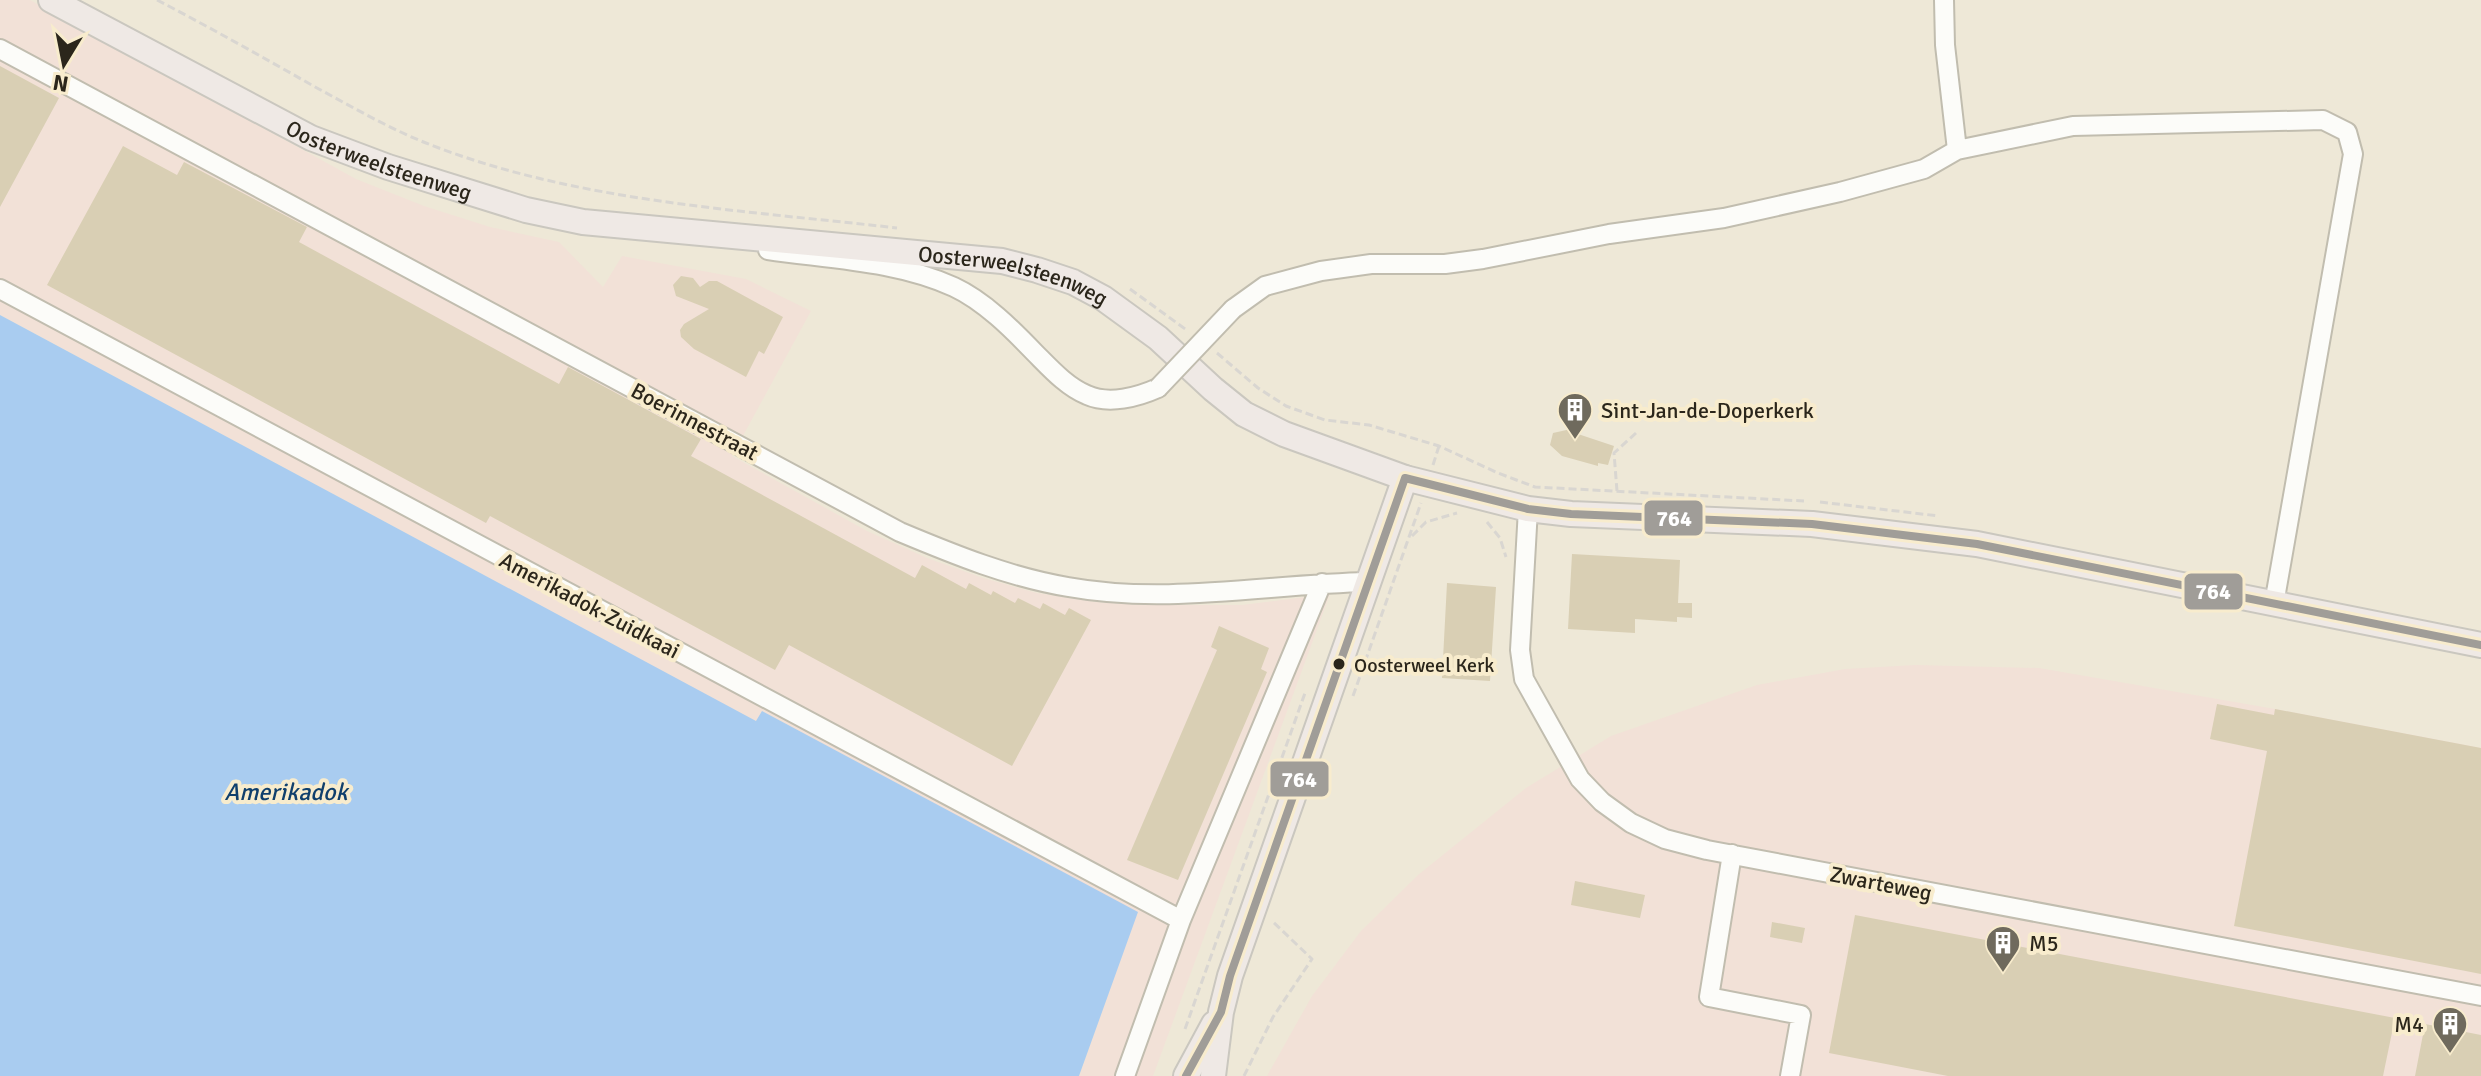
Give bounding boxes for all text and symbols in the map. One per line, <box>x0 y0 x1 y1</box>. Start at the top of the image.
north arrow <box>24 24 104 104</box>
text: N <box>51 69 70 98</box>
street label: Oosterweelsteenweg <box>281 114 475 206</box>
street label: Oosterweelsteenweg <box>917 240 1112 312</box>
street label: Boerinnestraat <box>627 377 763 466</box>
building icon: Sint-Jan-de-Doperkerk <box>1556 391 1594 441</box>
place label: Sint-Jan-de-Doperkerk <box>1601 397 1814 424</box>
line badge: 764 <box>1643 499 1704 537</box>
text: 764 <box>1656 505 1692 532</box>
street label: Amerikadok-Zuidkaai <box>495 547 684 664</box>
line badge: 764 <box>2183 572 2244 611</box>
text: 764 <box>2195 578 2231 605</box>
place label: Oosterweel Kerk <box>1354 653 1494 678</box>
marker: Oosterweel Kerk <box>1331 656 1347 672</box>
line badge: 764 <box>1269 760 1330 798</box>
text: 764 <box>1281 766 1317 793</box>
water label: Amerikadok <box>225 777 349 807</box>
street label: Zwarteweg <box>1828 860 1934 907</box>
building icon: M5 <box>1984 924 2022 974</box>
place label: M5 <box>2029 930 2059 957</box>
building icon: M4 <box>2431 1005 2469 1055</box>
place label: M4 <box>2394 1011 2424 1038</box>

